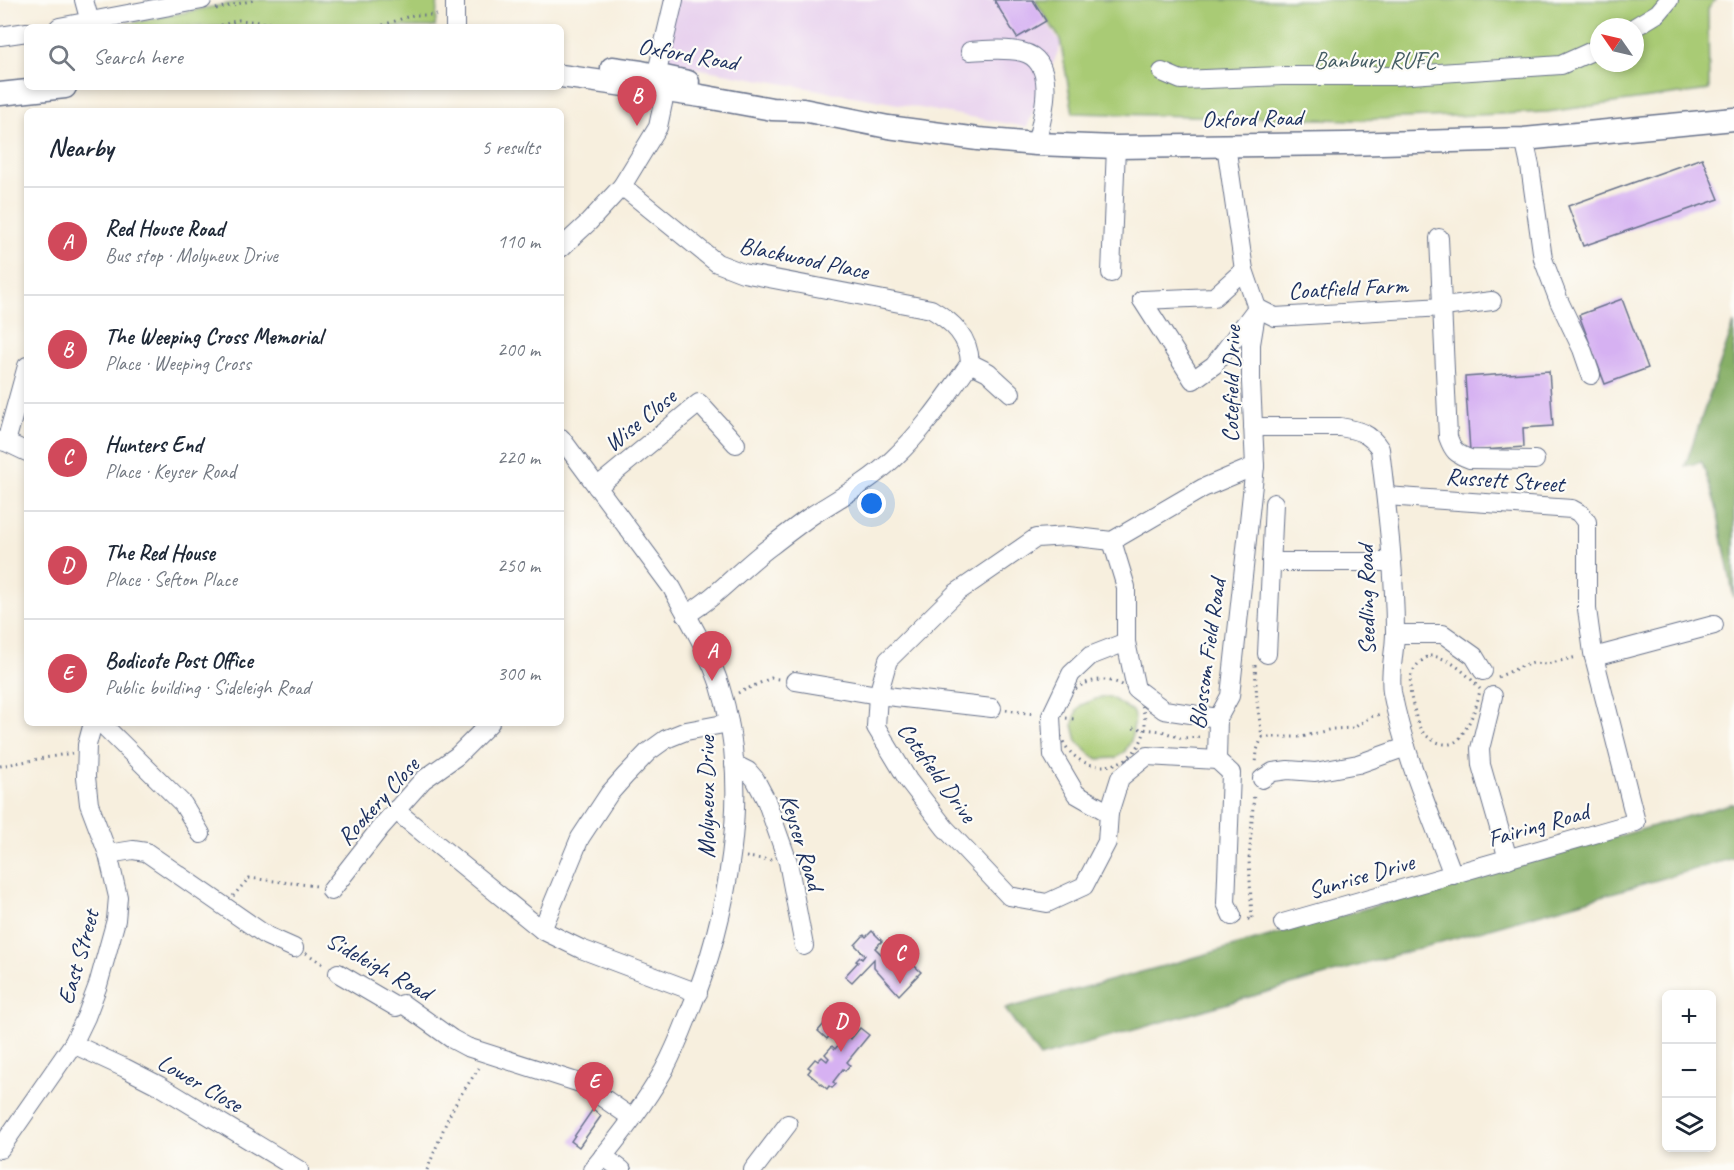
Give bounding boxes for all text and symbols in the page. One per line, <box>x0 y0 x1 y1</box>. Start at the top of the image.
north arrow <box>1590 18 1644 72</box>
search box <box>24 24 564 90</box>
street label: Oxford Road <box>636 30 744 78</box>
icon: search <box>45 41 78 74</box>
text: Search here <box>93 43 183 71</box>
park label: Banbury RUFC <box>1314 45 1439 75</box>
pin: B <box>618 76 656 126</box>
street label: Oxford Road <box>1201 102 1306 134</box>
text: Nearby <box>48 131 113 164</box>
text: 5 results <box>481 135 540 160</box>
text: Red House Road <box>105 215 224 243</box>
text: A <box>62 229 73 254</box>
text: 110 m <box>497 229 540 254</box>
street label: Blackwood Place <box>737 230 873 287</box>
text: Bus stop · Molyneux Drive <box>105 243 278 268</box>
street label: Coatfield Farm <box>1288 270 1410 306</box>
text: The Weeping Cross Memorial <box>105 323 322 351</box>
street label: Cotefield Drive <box>1215 323 1247 443</box>
text: B <box>62 337 73 362</box>
text: 200 m <box>497 337 540 362</box>
text: Place · Weeping Cross <box>105 351 251 376</box>
street label: Wise Close <box>598 380 684 458</box>
text: Hunters End <box>105 431 202 459</box>
text: C <box>63 445 72 470</box>
text: 220 m <box>497 445 540 470</box>
text: Place · Keyser Road <box>105 459 236 484</box>
street label: Russett Street <box>1445 461 1567 499</box>
your location <box>857 489 886 518</box>
text: The Red House <box>105 539 215 567</box>
street label: Seedling Road <box>1350 541 1382 655</box>
text: D <box>62 553 73 578</box>
text: 250 m <box>497 553 540 578</box>
text: Place · Sefton Place <box>105 567 237 592</box>
street label: Blossom Field Road <box>1182 573 1233 731</box>
pin: A <box>692 632 732 681</box>
text: Bodicote Post Office <box>105 647 253 675</box>
text: E <box>62 661 73 686</box>
text: 300 m <box>497 661 540 686</box>
text: Public building · Sideleigh Road <box>105 675 310 700</box>
street label: Cotefield Drive <box>891 716 985 830</box>
street label: Molyneux Drive <box>691 734 721 858</box>
street label: Rookery Close <box>330 749 427 851</box>
street label: Keyser Road <box>773 791 832 897</box>
street label: Fairing Road <box>1484 795 1595 854</box>
street label: Sunrise Drive <box>1305 846 1420 905</box>
street label: East Street <box>50 904 106 1008</box>
street label: Sideleigh Road <box>321 925 440 1009</box>
pin: C <box>880 934 920 984</box>
map controls <box>1662 990 1716 1152</box>
button: + <box>1662 990 1716 1044</box>
pin: D <box>822 1002 860 1052</box>
button: − <box>1662 1044 1716 1098</box>
street label: Lower Close <box>152 1047 250 1120</box>
pin: E <box>574 1062 614 1112</box>
button: layers <box>1662 1098 1716 1152</box>

